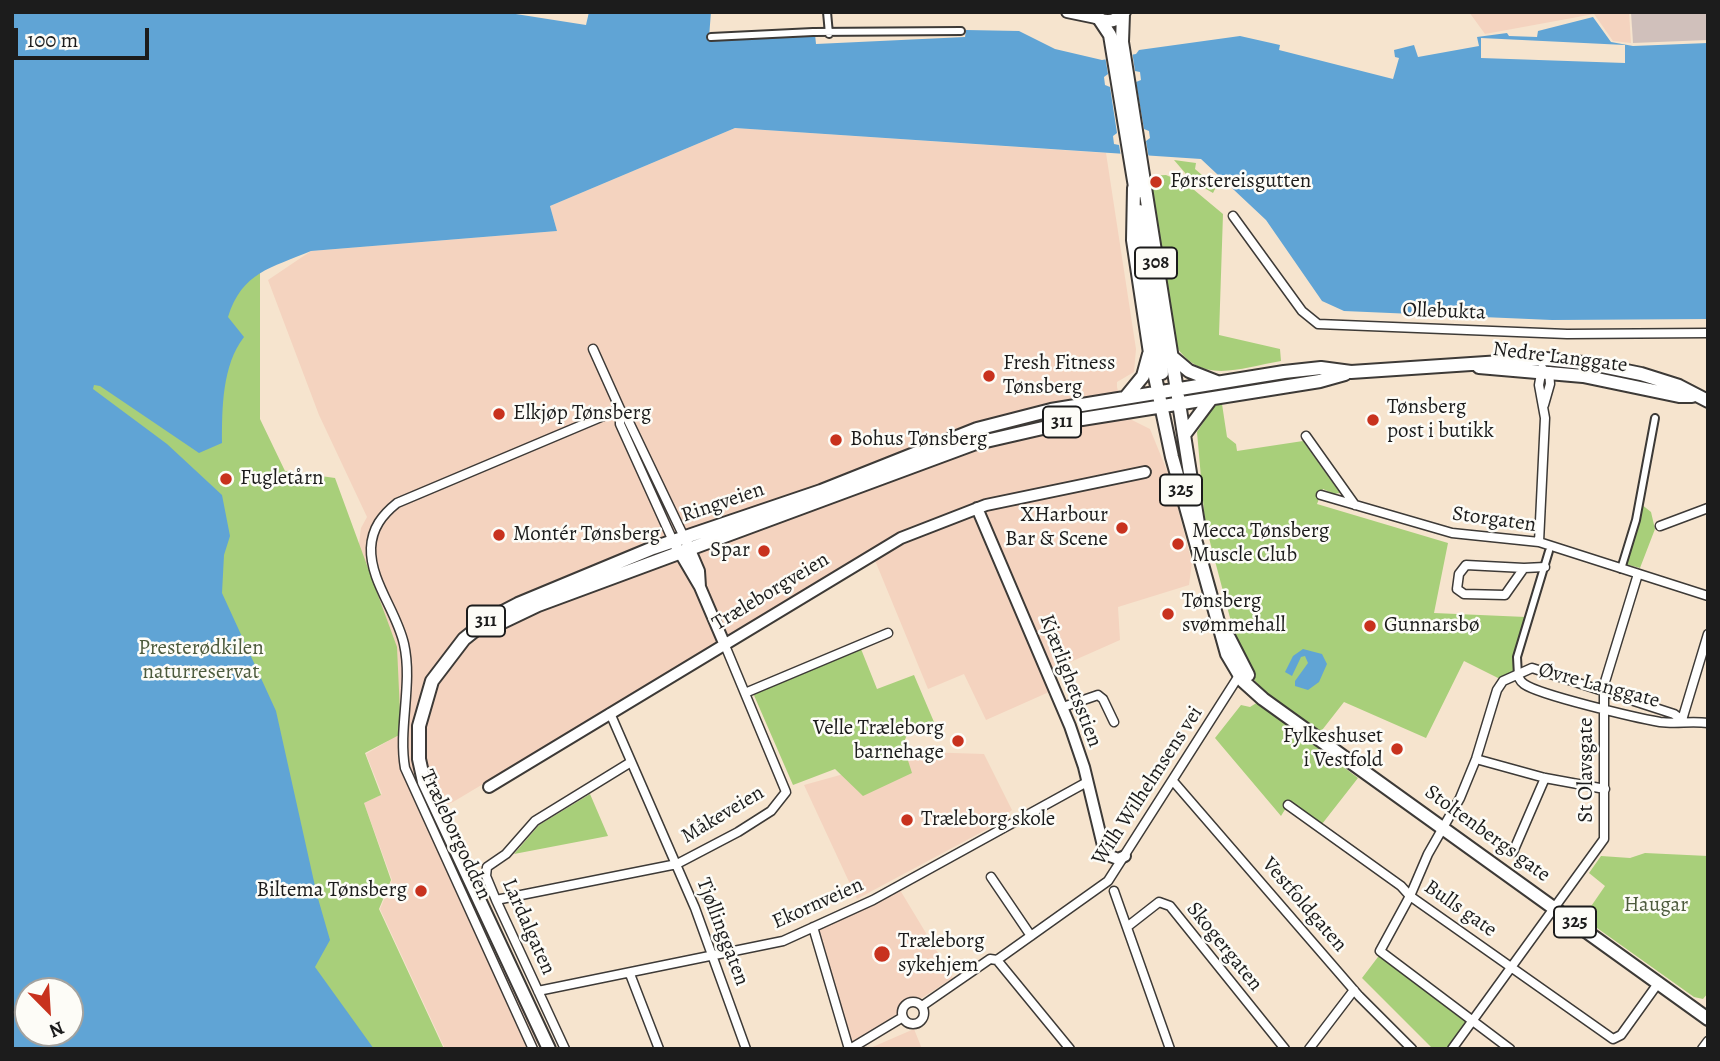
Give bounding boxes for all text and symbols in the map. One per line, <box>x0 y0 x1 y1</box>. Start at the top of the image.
scale bar <box>18 14 152 58</box>
text: 100 m <box>27 26 78 54</box>
place label: Førstereisgutten <box>1170 169 1311 195</box>
marker: Førstereisgutten <box>1148 174 1164 190</box>
road number: 308 <box>1135 247 1177 278</box>
street label: Ollebukta <box>1402 298 1486 326</box>
street label: Nedre Langgate <box>1491 337 1629 379</box>
place label: Fresh Fitness Tønsberg <box>1003 351 1115 401</box>
marker: Fresh Fitness Tønsberg <box>981 368 997 384</box>
place label: Tønsberg post i butikk <box>1387 395 1494 445</box>
place label: Elkjøp Tønsberg <box>513 401 651 427</box>
marker: Elkjøp Tønsberg <box>491 406 507 422</box>
road number: 311 <box>1043 406 1081 438</box>
marker: Tønsberg post i butikk <box>1365 412 1381 428</box>
place label: Bohus Tønsberg <box>850 427 987 453</box>
marker: Bohus Tønsberg <box>828 432 844 448</box>
place label: Fugletårn <box>240 466 323 492</box>
marker: Fugletårn <box>218 471 234 487</box>
road number: 325 <box>1160 475 1202 505</box>
street label: Ringveien <box>678 477 768 529</box>
street label: Storgaten <box>1450 502 1538 538</box>
place label: XHarbour Bar & Scene <box>1005 503 1108 553</box>
place label: Mecca Tønsberg Muscle Club <box>1192 519 1329 569</box>
marker: XHarbour Bar & Scene <box>1114 520 1130 536</box>
place label: Montér Tønsberg <box>513 522 660 548</box>
marker: Montér Tønsberg <box>491 527 507 543</box>
marker: Mecca Tønsberg Muscle Club <box>1170 536 1186 552</box>
place label: Spar <box>710 538 750 564</box>
marker: Spar <box>756 543 772 559</box>
street label: Træleborgveien <box>708 547 834 637</box>
place label: Tønsberg svømmehall <box>1182 589 1286 639</box>
road number: 311 <box>467 606 505 636</box>
marker: Tønsberg svømmehall <box>1160 606 1176 622</box>
street label: Kjærlighetsstien <box>1033 611 1107 751</box>
place label: Gunnarsbø <box>1384 613 1479 639</box>
marker: Gunnarsbø <box>1362 618 1378 634</box>
park label: Presterødkilen naturreservat <box>138 636 264 686</box>
street label: Øvre Langgate <box>1536 658 1662 714</box>
street label: Wilh Wilhelmsens vei <box>1087 702 1209 870</box>
place label: Velle Træleborg barnehage <box>813 716 944 766</box>
street label: St Olavsgate <box>1574 717 1600 823</box>
place label: Fylkeshuset i Vestfold <box>1283 724 1383 774</box>
marker: Velle Træleborg barnehage <box>950 733 966 749</box>
marker: Fylkeshuset i Vestfold <box>1389 741 1405 757</box>
street label: Træleborgodden <box>414 766 496 904</box>
street label: Måkeveien <box>677 780 769 850</box>
street label: Stoltenbergs gate <box>1419 780 1555 888</box>
place label: Træleborg skole <box>921 807 1055 833</box>
marker: Træleborg skole <box>899 812 915 828</box>
street label: Vestfoldgaten <box>1256 852 1352 958</box>
street label: Ekornveien <box>768 873 868 935</box>
street label: Lardalgaten <box>496 875 560 979</box>
street label: Tjøllinggaten <box>690 875 754 989</box>
street label: Bulls gate <box>1419 875 1501 943</box>
place label: Biltema Tønsberg <box>257 878 407 904</box>
marker: Biltema Tønsberg <box>413 883 429 899</box>
park label: Haugar <box>1624 893 1688 919</box>
street label: Skogergaten <box>1180 897 1268 997</box>
road number: 325 <box>1554 906 1596 938</box>
place label: Træleborg sykehjem <box>898 929 985 979</box>
marker: Træleborg sykehjem <box>872 944 892 964</box>
north arrow <box>14 977 84 1047</box>
text: N <box>45 1015 68 1044</box>

